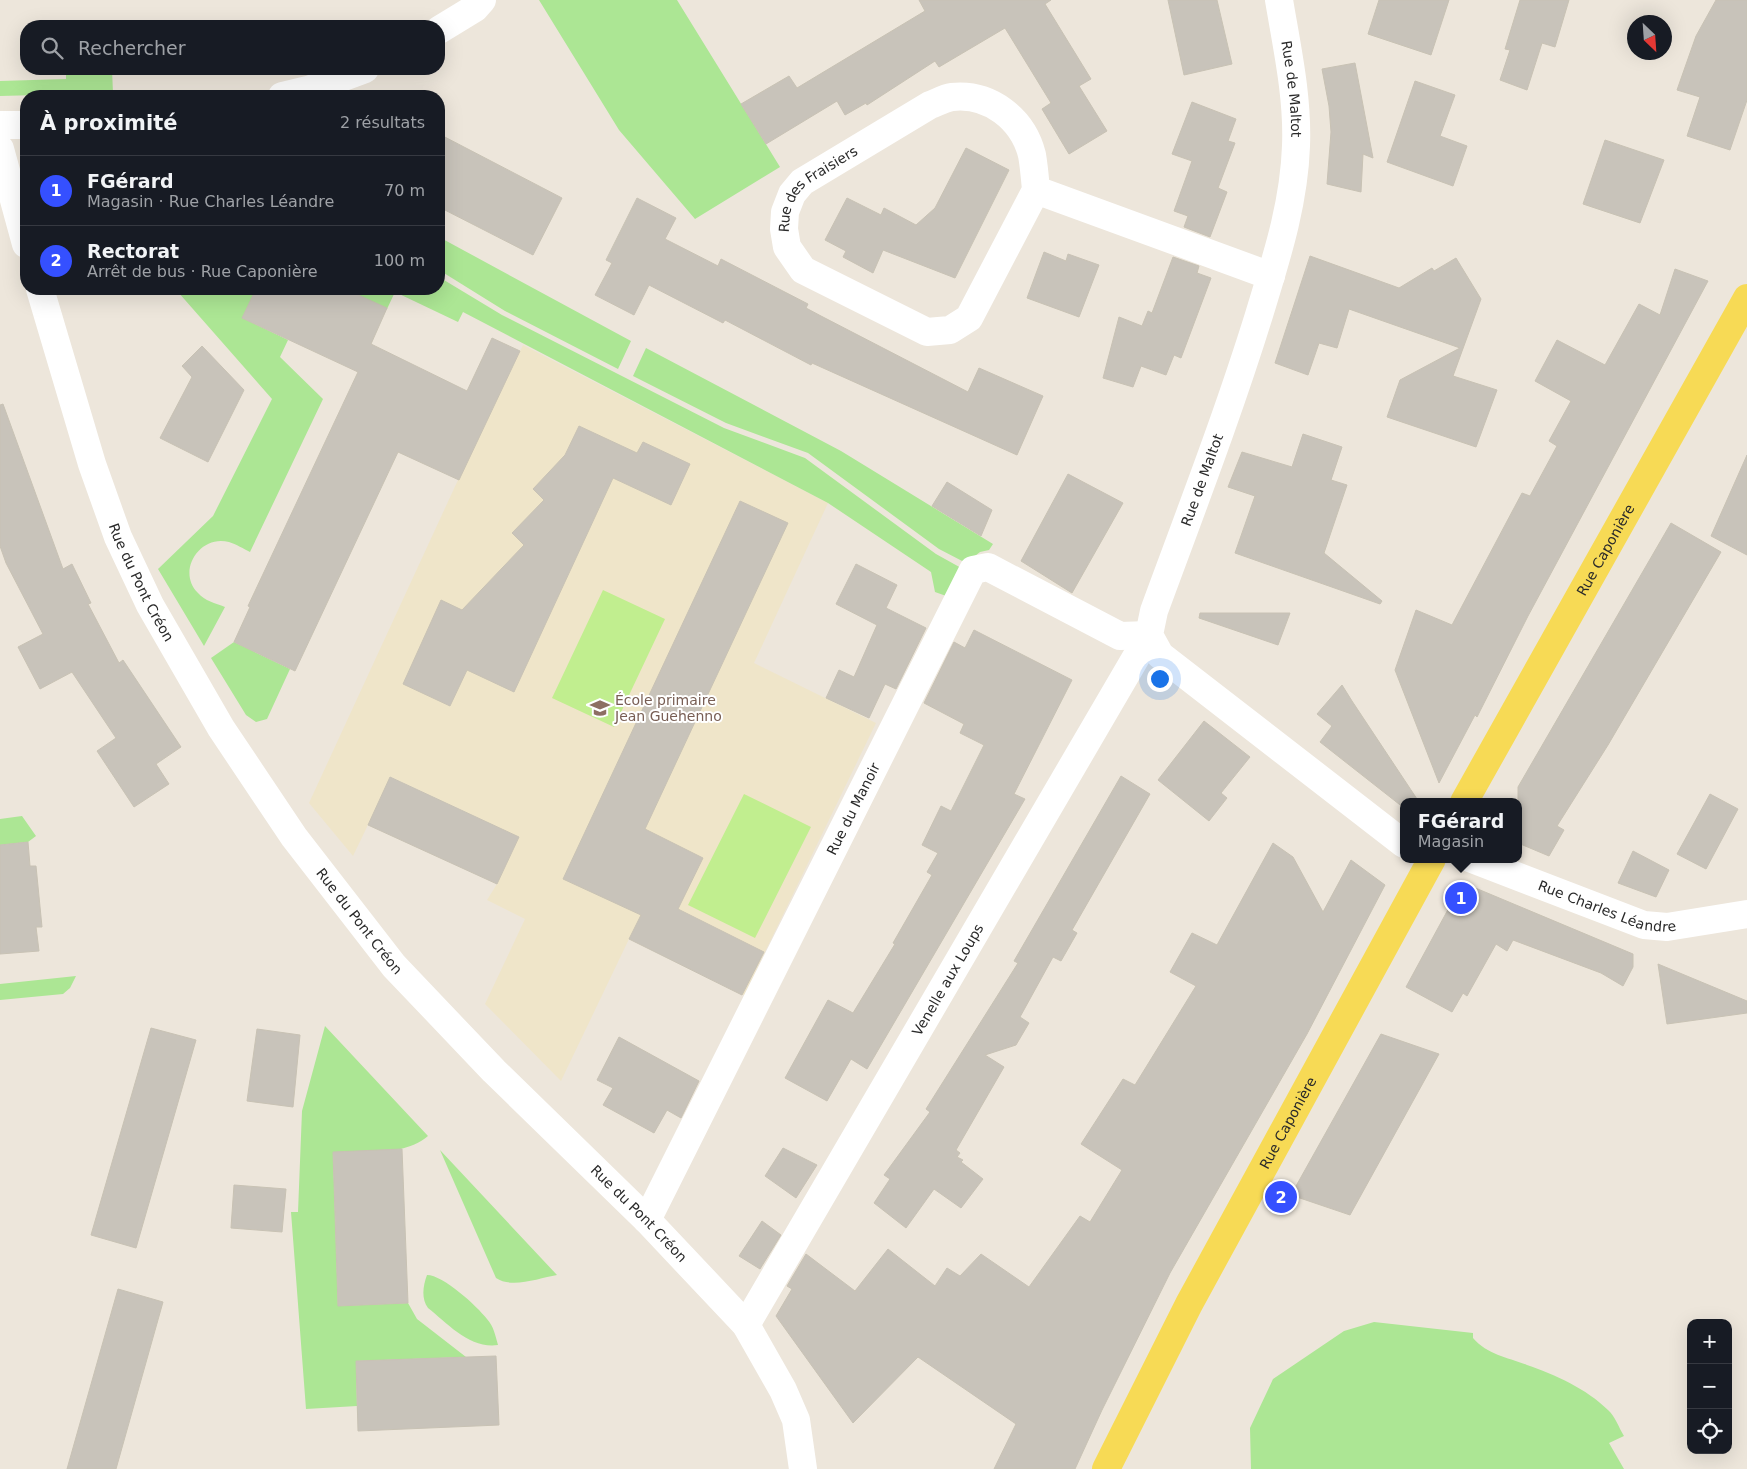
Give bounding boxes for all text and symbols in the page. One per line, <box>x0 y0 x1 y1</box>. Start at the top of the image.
north arrow <box>1627 15 1672 60</box>
search box <box>20 20 445 75</box>
icon: search <box>38 34 66 62</box>
text: Rechercher <box>78 37 186 59</box>
street label: Rue de Maltot <box>1278 39 1304 138</box>
text: À proximité <box>40 111 177 135</box>
text: 2 résultats <box>340 113 425 132</box>
street label: Rue des Fraisiers <box>776 142 860 233</box>
text: FGérard <box>87 170 174 192</box>
text: 1 <box>50 181 62 200</box>
text: 70 m <box>384 181 425 200</box>
text: Magasin · Rue Charles Léandre <box>87 192 334 211</box>
text: Rectorat <box>87 240 179 262</box>
text: 2 <box>50 251 62 270</box>
text: 100 m <box>374 251 425 270</box>
text: Arrêt de bus · Rue Caponière <box>87 262 318 281</box>
street label: Rue de Maltot <box>1178 431 1226 528</box>
street label: Rue Caponière <box>1573 501 1638 599</box>
street label: Rue du Pont Créon <box>106 521 177 644</box>
your location <box>1147 666 1173 692</box>
place label: École primaire Jean Guehenno <box>614 692 722 724</box>
school or university icon: École primaire Jean Guehenno <box>589 697 611 719</box>
street label: Rue du Manoir <box>823 760 883 858</box>
popup <box>1400 798 1522 863</box>
text: FGérard <box>1418 810 1504 832</box>
text: Magasin <box>1418 832 1484 851</box>
street label: Rue du Pont Créon <box>313 865 406 978</box>
street label: Rue Charles Léandre <box>1536 877 1677 935</box>
pin: 1 <box>1445 879 1477 917</box>
street label: Venelle aux Loups <box>909 921 987 1038</box>
street label: Rue Caponière <box>1256 1074 1319 1172</box>
street label: Rue du Pont Créon <box>588 1162 690 1265</box>
pin: 2 <box>1265 1178 1297 1216</box>
map controls <box>1687 1319 1732 1454</box>
button: + <box>1687 1319 1732 1364</box>
button: − <box>1687 1364 1732 1409</box>
button: locate <box>1687 1409 1732 1454</box>

